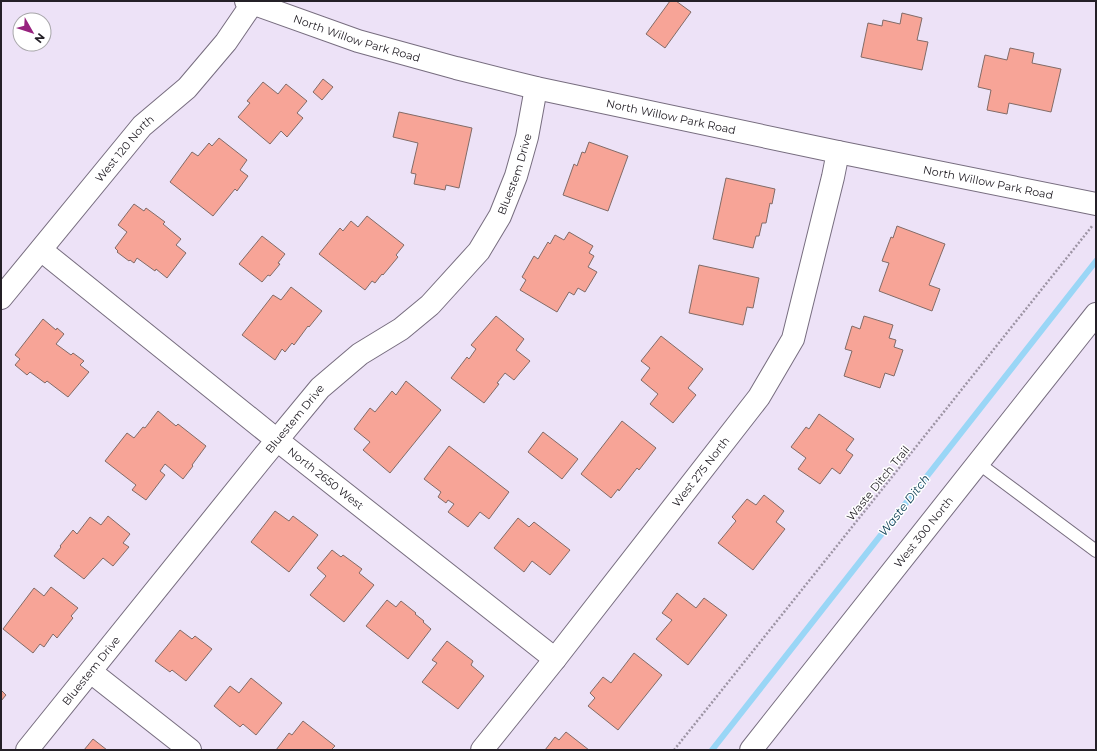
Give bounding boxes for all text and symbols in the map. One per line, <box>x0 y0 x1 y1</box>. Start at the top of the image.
north arrow <box>12 12 52 52</box>
street label: North Willow Park Road <box>292 12 422 65</box>
text: N <box>32 30 48 46</box>
street label: North Willow Park Road <box>605 96 737 137</box>
street label: West 120 North <box>92 112 157 185</box>
street label: Bluestem Drive <box>494 132 535 217</box>
street label: North Willow Park Road <box>922 162 1054 202</box>
street label: Bluestem Drive <box>262 381 327 456</box>
street label: West 275 North <box>669 434 732 510</box>
street label: Waste Ditch Trail <box>844 443 912 523</box>
street label: North 2650 West <box>285 444 367 513</box>
water label: Waste Ditch <box>876 471 932 539</box>
street label: West 300 North <box>891 494 956 570</box>
street label: Bluestem Drive <box>59 633 123 708</box>

